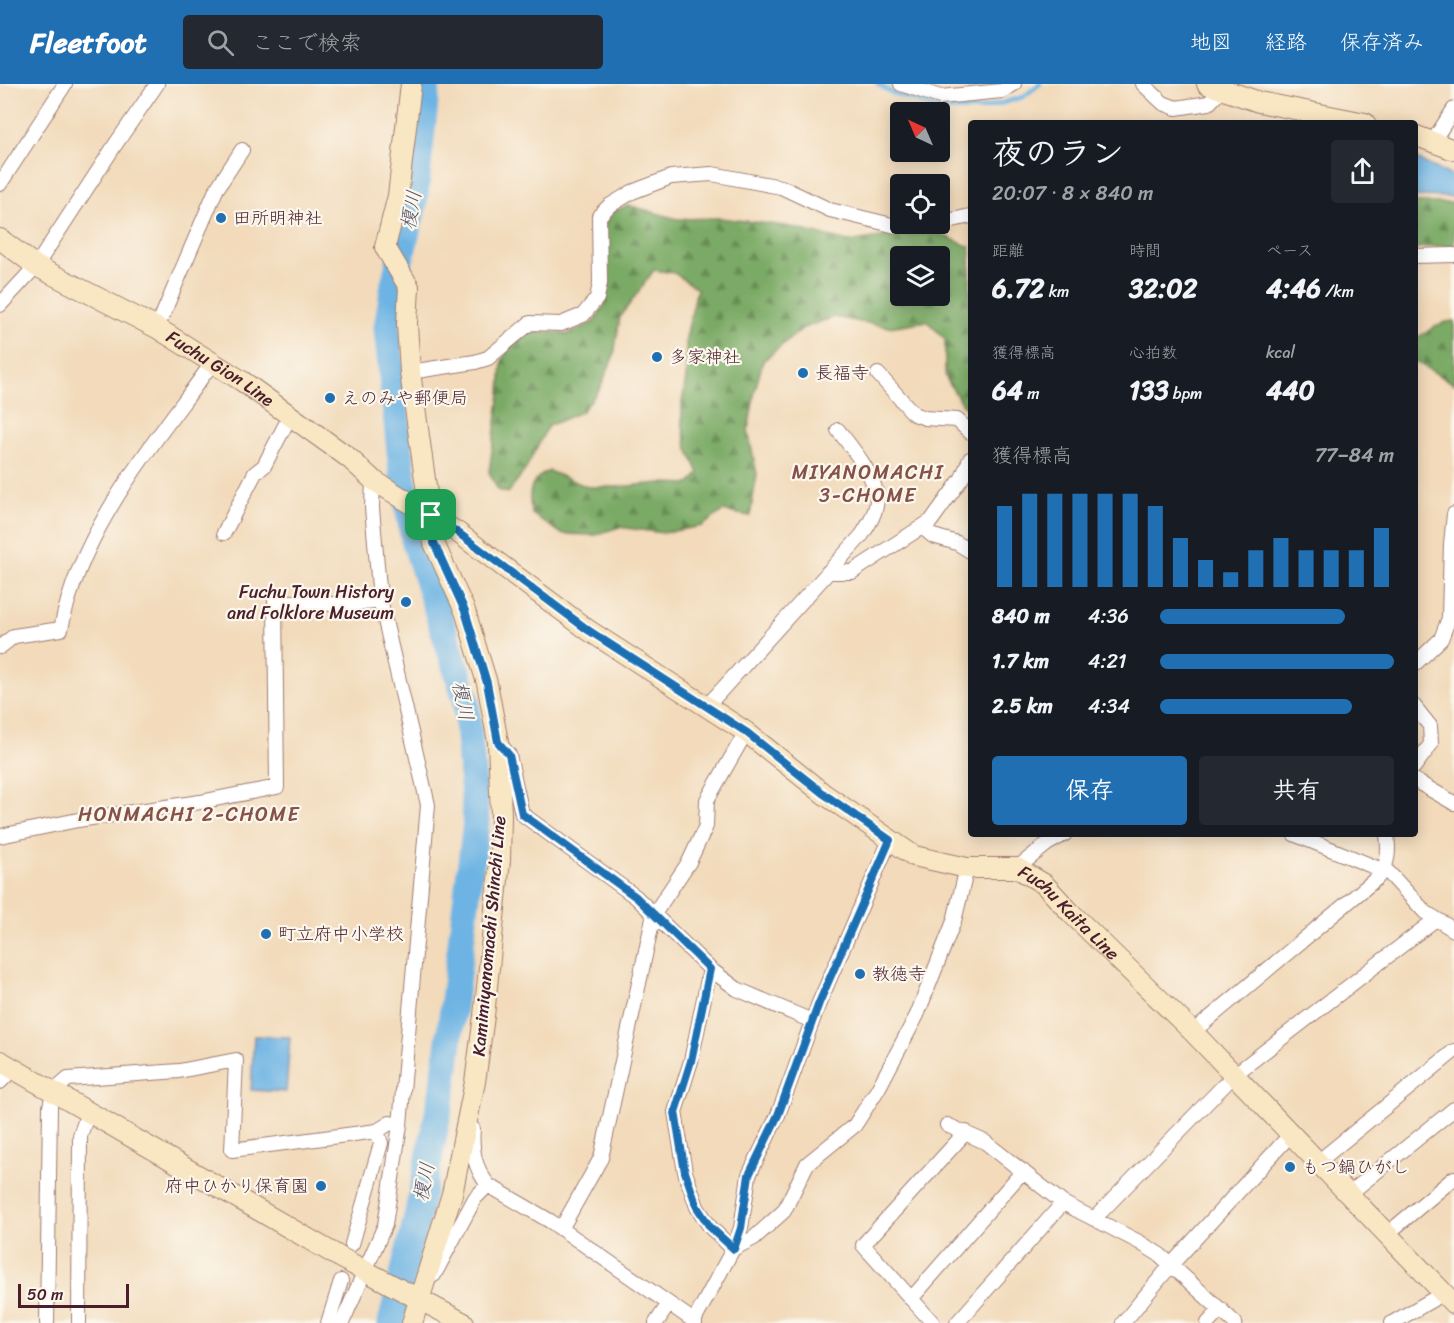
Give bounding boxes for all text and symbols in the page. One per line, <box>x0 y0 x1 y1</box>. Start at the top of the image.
search box <box>183 15 603 69</box>
text: Fleetfoot <box>30 18 147 67</box>
text: ここで検索 <box>252 23 362 62</box>
text: 地図 <box>1190 23 1232 61</box>
text: 経路 <box>1265 23 1307 61</box>
text: 保存済み <box>1340 23 1424 61</box>
icon: search <box>204 26 237 59</box>
north arrow <box>890 102 950 162</box>
map controls <box>890 102 950 306</box>
text: 夜のラン <box>992 124 1124 182</box>
button: share <box>1331 140 1394 203</box>
button: locate <box>890 174 950 234</box>
text: 20:07 · 8 × 840 m <box>992 176 1153 211</box>
water label: 榎川 <box>390 187 432 233</box>
place label: 田所明神社 <box>233 202 323 234</box>
marker: 田所明神社 <box>214 211 228 225</box>
text: 距離 <box>992 236 1024 265</box>
text: 時間 <box>1129 236 1161 265</box>
text: ペース <box>1266 236 1313 265</box>
button: layers <box>890 246 950 306</box>
text: 6.72 <box>992 265 1044 311</box>
text: 32:02 <box>1129 265 1198 311</box>
text: 4:46 <box>1266 265 1321 311</box>
text: km <box>1044 277 1069 306</box>
text: /km <box>1321 277 1354 306</box>
street label: Fuchu Gion Line <box>160 321 281 416</box>
text: 獲得標高 <box>992 338 1056 367</box>
text: 心拍数 <box>1129 338 1177 367</box>
text: kcal <box>1266 338 1295 367</box>
place label: 多家神社 <box>669 341 741 373</box>
marker: 多家神社 <box>650 350 664 364</box>
place label: 長福寺 <box>815 357 869 389</box>
marker: 長福寺 <box>796 366 810 380</box>
text: 64 <box>992 367 1023 413</box>
text: 133 <box>1129 367 1169 413</box>
text: 440 <box>1266 367 1315 413</box>
text: m <box>1023 379 1039 408</box>
text: bpm <box>1169 379 1202 408</box>
place label: えのみや郵便局 <box>342 382 468 414</box>
marker: えのみや郵便局 <box>323 391 337 405</box>
text: 獲得標高 <box>992 438 1072 473</box>
text: 77–84 m <box>1315 438 1394 473</box>
district label: MIYANOMACHI 3-CHOME <box>792 455 944 513</box>
pin <box>405 489 456 540</box>
icon: arrive <box>414 498 447 531</box>
place label: Fuchu Town History and Folklore Museum <box>227 576 395 629</box>
marker: Fuchu Town History and Folklore Museum <box>399 595 413 609</box>
text: 840 m <box>992 599 1050 634</box>
text: 4:36 <box>1088 599 1129 634</box>
text: 1.7 km <box>992 644 1049 679</box>
text: 4:21 <box>1088 644 1127 679</box>
water label: 榎川 <box>442 678 484 724</box>
text: 2.5 km <box>992 689 1053 724</box>
text: 4:34 <box>1088 689 1130 724</box>
button: 保存 <box>992 756 1187 825</box>
button: 共有 <box>1199 756 1394 825</box>
district label: HONMACHI 2-CHOME <box>78 797 300 832</box>
street label: Kamimiyanomachi Shinchi Line <box>463 814 515 1058</box>
street label: Fuchu Kaita Line <box>1012 856 1127 968</box>
place label: 町立府中小学校 <box>278 918 404 950</box>
marker: 町立府中小学校 <box>259 927 273 941</box>
place label: 教徳寺 <box>872 958 926 990</box>
marker: 教徳寺 <box>853 967 867 981</box>
place label: もつ鍋ひがし <box>1302 1151 1410 1183</box>
water label: 榎川 <box>403 1159 445 1205</box>
marker: もつ鍋ひがし <box>1283 1160 1297 1174</box>
place label: 府中ひかり保育園 <box>165 1170 309 1202</box>
marker: 府中ひかり保育園 <box>314 1179 328 1193</box>
text: 50 m <box>27 1280 63 1309</box>
scale bar <box>18 1281 129 1308</box>

